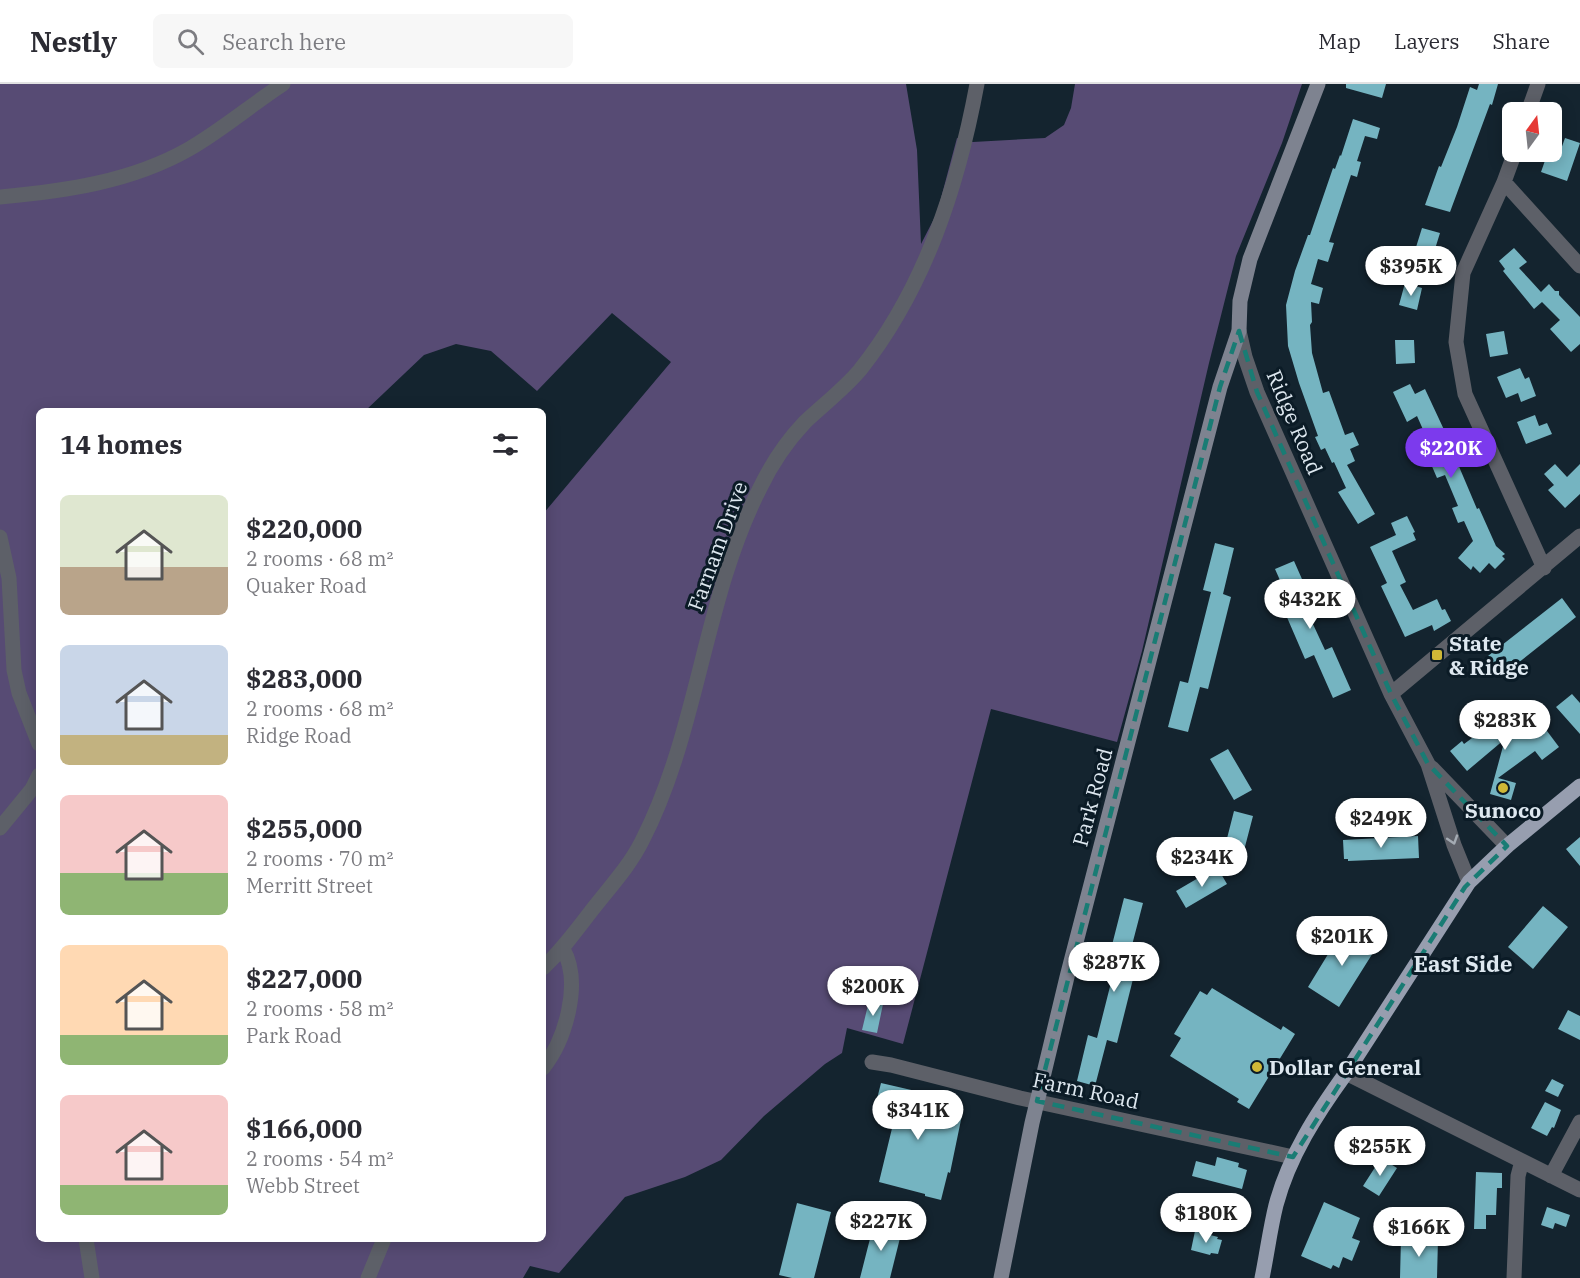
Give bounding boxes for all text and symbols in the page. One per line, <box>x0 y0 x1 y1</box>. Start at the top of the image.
search box <box>153 14 573 68</box>
text: Nestly <box>30 23 117 60</box>
icon: search <box>174 25 207 58</box>
text: Search here <box>222 27 346 56</box>
text: Map <box>1318 27 1361 55</box>
text: Layers <box>1394 27 1460 55</box>
text: Share <box>1493 27 1550 55</box>
north arrow <box>1502 102 1562 162</box>
map controls <box>1502 102 1562 162</box>
pin: $395K <box>1369 246 1453 297</box>
text: $395K <box>1379 252 1443 279</box>
street label: Ridge Road <box>1260 365 1330 479</box>
text: 14 homes <box>60 427 182 461</box>
icon: filters <box>489 428 522 461</box>
pin: $220K <box>1409 428 1493 479</box>
text: $220K <box>1419 434 1483 461</box>
street label: Farnam Drive <box>681 477 753 615</box>
text: $220,000 <box>246 511 362 545</box>
icon: home <box>108 519 180 591</box>
text: 2 rooms · 68 m² <box>246 545 393 572</box>
text: Quaker Road <box>246 572 367 599</box>
pin: $432K <box>1268 579 1352 630</box>
text: $432K <box>1278 585 1342 612</box>
place label: State & Ridge <box>1449 629 1529 681</box>
marker: State & Ridge <box>1430 648 1444 662</box>
text: $283,000 <box>246 661 362 695</box>
icon: home <box>108 669 180 741</box>
text: 2 rooms · 68 m² <box>246 695 393 722</box>
pin: $283K <box>1463 700 1547 751</box>
text: $283K <box>1473 706 1537 733</box>
text: Ridge Road <box>246 722 352 749</box>
street label: Park Road <box>1065 744 1119 849</box>
marker: Sunoco <box>1496 781 1510 795</box>
place label: Sunoco <box>1465 796 1541 824</box>
pin: $249K <box>1339 798 1423 849</box>
text: $249K <box>1349 804 1413 831</box>
text: $255,000 <box>246 811 362 845</box>
icon: home <box>108 819 180 891</box>
one-way arrow <box>1445 834 1458 845</box>
pin: $234K <box>1160 837 1244 888</box>
text: $234K <box>1170 843 1234 870</box>
text: 2 rooms · 70 m² <box>246 845 393 872</box>
text: Merritt Street <box>246 872 373 899</box>
pin: $201K <box>1300 916 1384 967</box>
text: $201K <box>1310 922 1374 949</box>
pin: $287K <box>1072 942 1156 993</box>
text: $287K <box>1082 948 1146 975</box>
district label: East Side <box>1414 949 1512 978</box>
text: $227,000 <box>246 961 362 995</box>
pin: $200K <box>831 966 915 1017</box>
icon: home <box>108 969 180 1041</box>
text: $200K <box>841 972 905 999</box>
text: 2 rooms · 58 m² <box>246 995 393 1022</box>
text: Park Road <box>246 1022 342 1049</box>
place label: Dollar General <box>1269 1053 1421 1081</box>
marker: Dollar General <box>1250 1060 1264 1074</box>
street label: Farm Road <box>1030 1065 1142 1115</box>
pin: $341K <box>876 1090 960 1141</box>
text: $341K <box>886 1096 950 1123</box>
text: $166,000 <box>246 1111 362 1145</box>
icon: home <box>108 1119 180 1191</box>
pin: $255K <box>1338 1126 1422 1177</box>
text: $255K <box>1348 1132 1412 1159</box>
text: 2 rooms · 54 m² <box>246 1145 393 1172</box>
text: Webb Street <box>246 1172 360 1199</box>
pin: $180K <box>1164 1193 1248 1244</box>
text: $180K <box>1174 1199 1238 1226</box>
pin: $227K <box>839 1201 923 1252</box>
text: $227K <box>849 1207 913 1234</box>
pin: $166K <box>1377 1207 1461 1258</box>
text: $166K <box>1387 1213 1451 1240</box>

